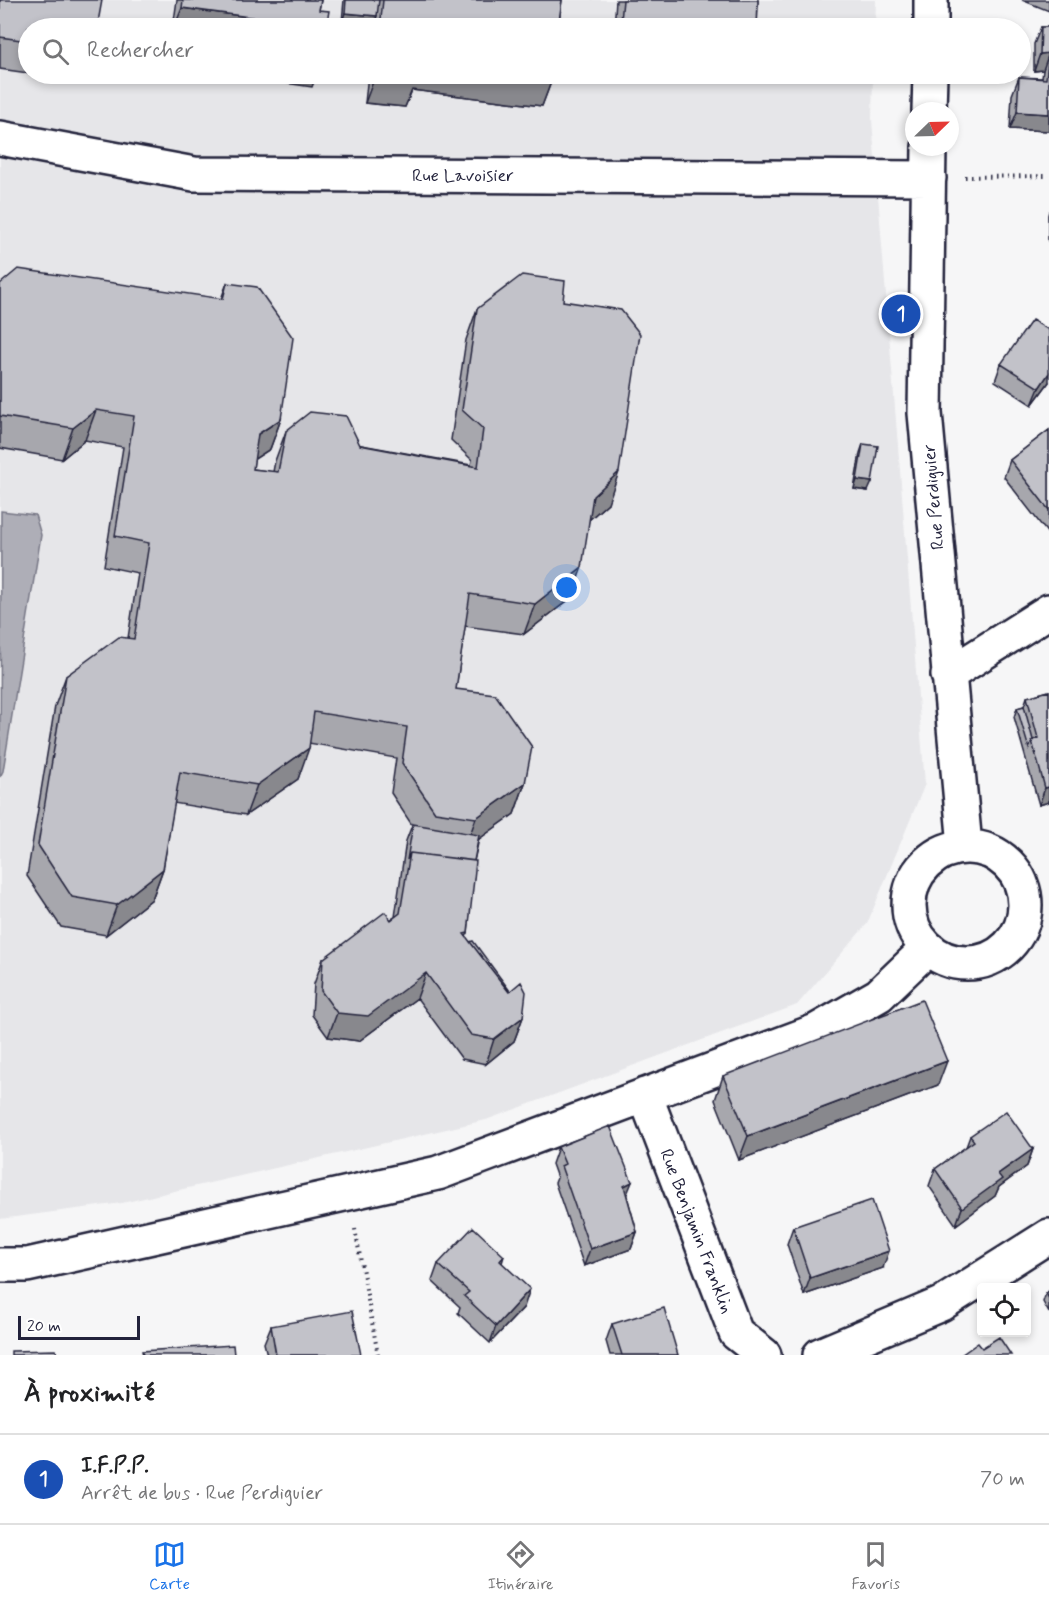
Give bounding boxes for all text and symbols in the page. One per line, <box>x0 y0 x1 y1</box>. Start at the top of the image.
search box <box>18 18 1031 84</box>
icon: search <box>39 35 72 68</box>
text: Rechercher <box>87 37 194 65</box>
north arrow <box>905 102 959 156</box>
street label: Rue Lavoisier <box>412 164 514 188</box>
pin: 1 <box>882 292 920 336</box>
street label: Rue Perdiguier <box>917 443 951 551</box>
your location <box>552 573 581 602</box>
street label: Rue Benjamin Franklin <box>654 1146 739 1317</box>
map controls <box>977 1283 1031 1337</box>
button: locate <box>977 1283 1031 1337</box>
scale bar <box>18 1313 140 1340</box>
text: 20 m <box>27 1316 61 1337</box>
text: À proximité <box>24 1377 155 1411</box>
text: I.F.P.P. <box>81 1452 149 1480</box>
text: 1 <box>39 1466 48 1493</box>
text: 70 m <box>980 1466 1025 1493</box>
text: Arrêt de bus · Rue Perdiguier <box>81 1480 323 1507</box>
tab: Carte <box>149 1538 190 1595</box>
tab: Itinéraire <box>488 1538 554 1595</box>
tab: Favoris <box>851 1538 900 1595</box>

